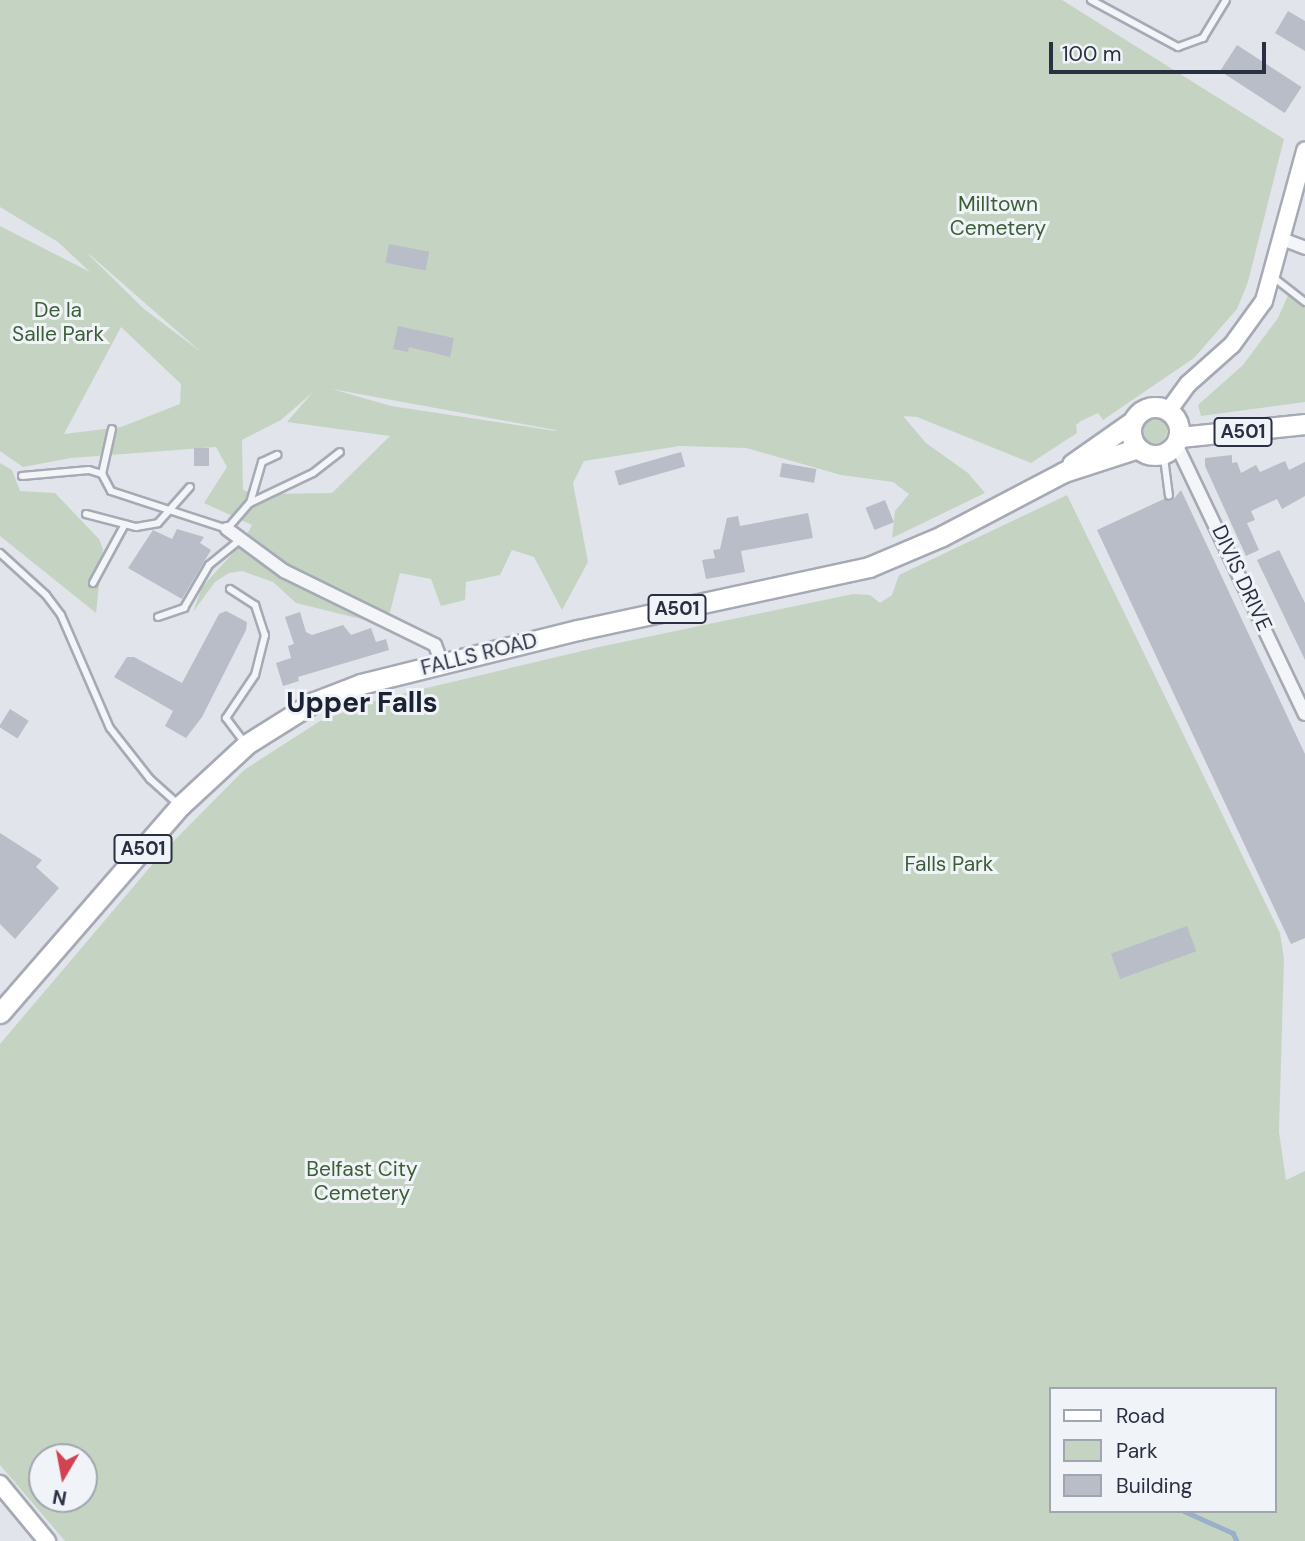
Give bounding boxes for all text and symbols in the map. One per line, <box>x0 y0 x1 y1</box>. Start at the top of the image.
scale bar <box>1053 28 1270 72</box>
text: 100 m <box>1062 40 1122 68</box>
park label: Milltown Cemetery <box>950 191 1046 241</box>
park label: De la Salle Park <box>12 297 104 347</box>
road number: A501 <box>1213 416 1273 448</box>
street label: DIVIS DRIVE <box>1207 521 1277 635</box>
road number: A501 <box>647 594 707 624</box>
street label: FALLS ROAD <box>418 627 540 681</box>
district label: Upper Falls <box>286 686 438 720</box>
road number: A501 <box>113 834 173 864</box>
park label: Falls Park <box>905 851 993 877</box>
park label: Belfast City Cemetery <box>306 1156 418 1206</box>
legend <box>1050 1387 1277 1513</box>
text: Road <box>1116 1402 1165 1430</box>
text: Park <box>1116 1437 1157 1465</box>
north arrow <box>28 1443 98 1513</box>
text: Building <box>1116 1472 1192 1500</box>
text: N <box>51 1484 69 1511</box>

